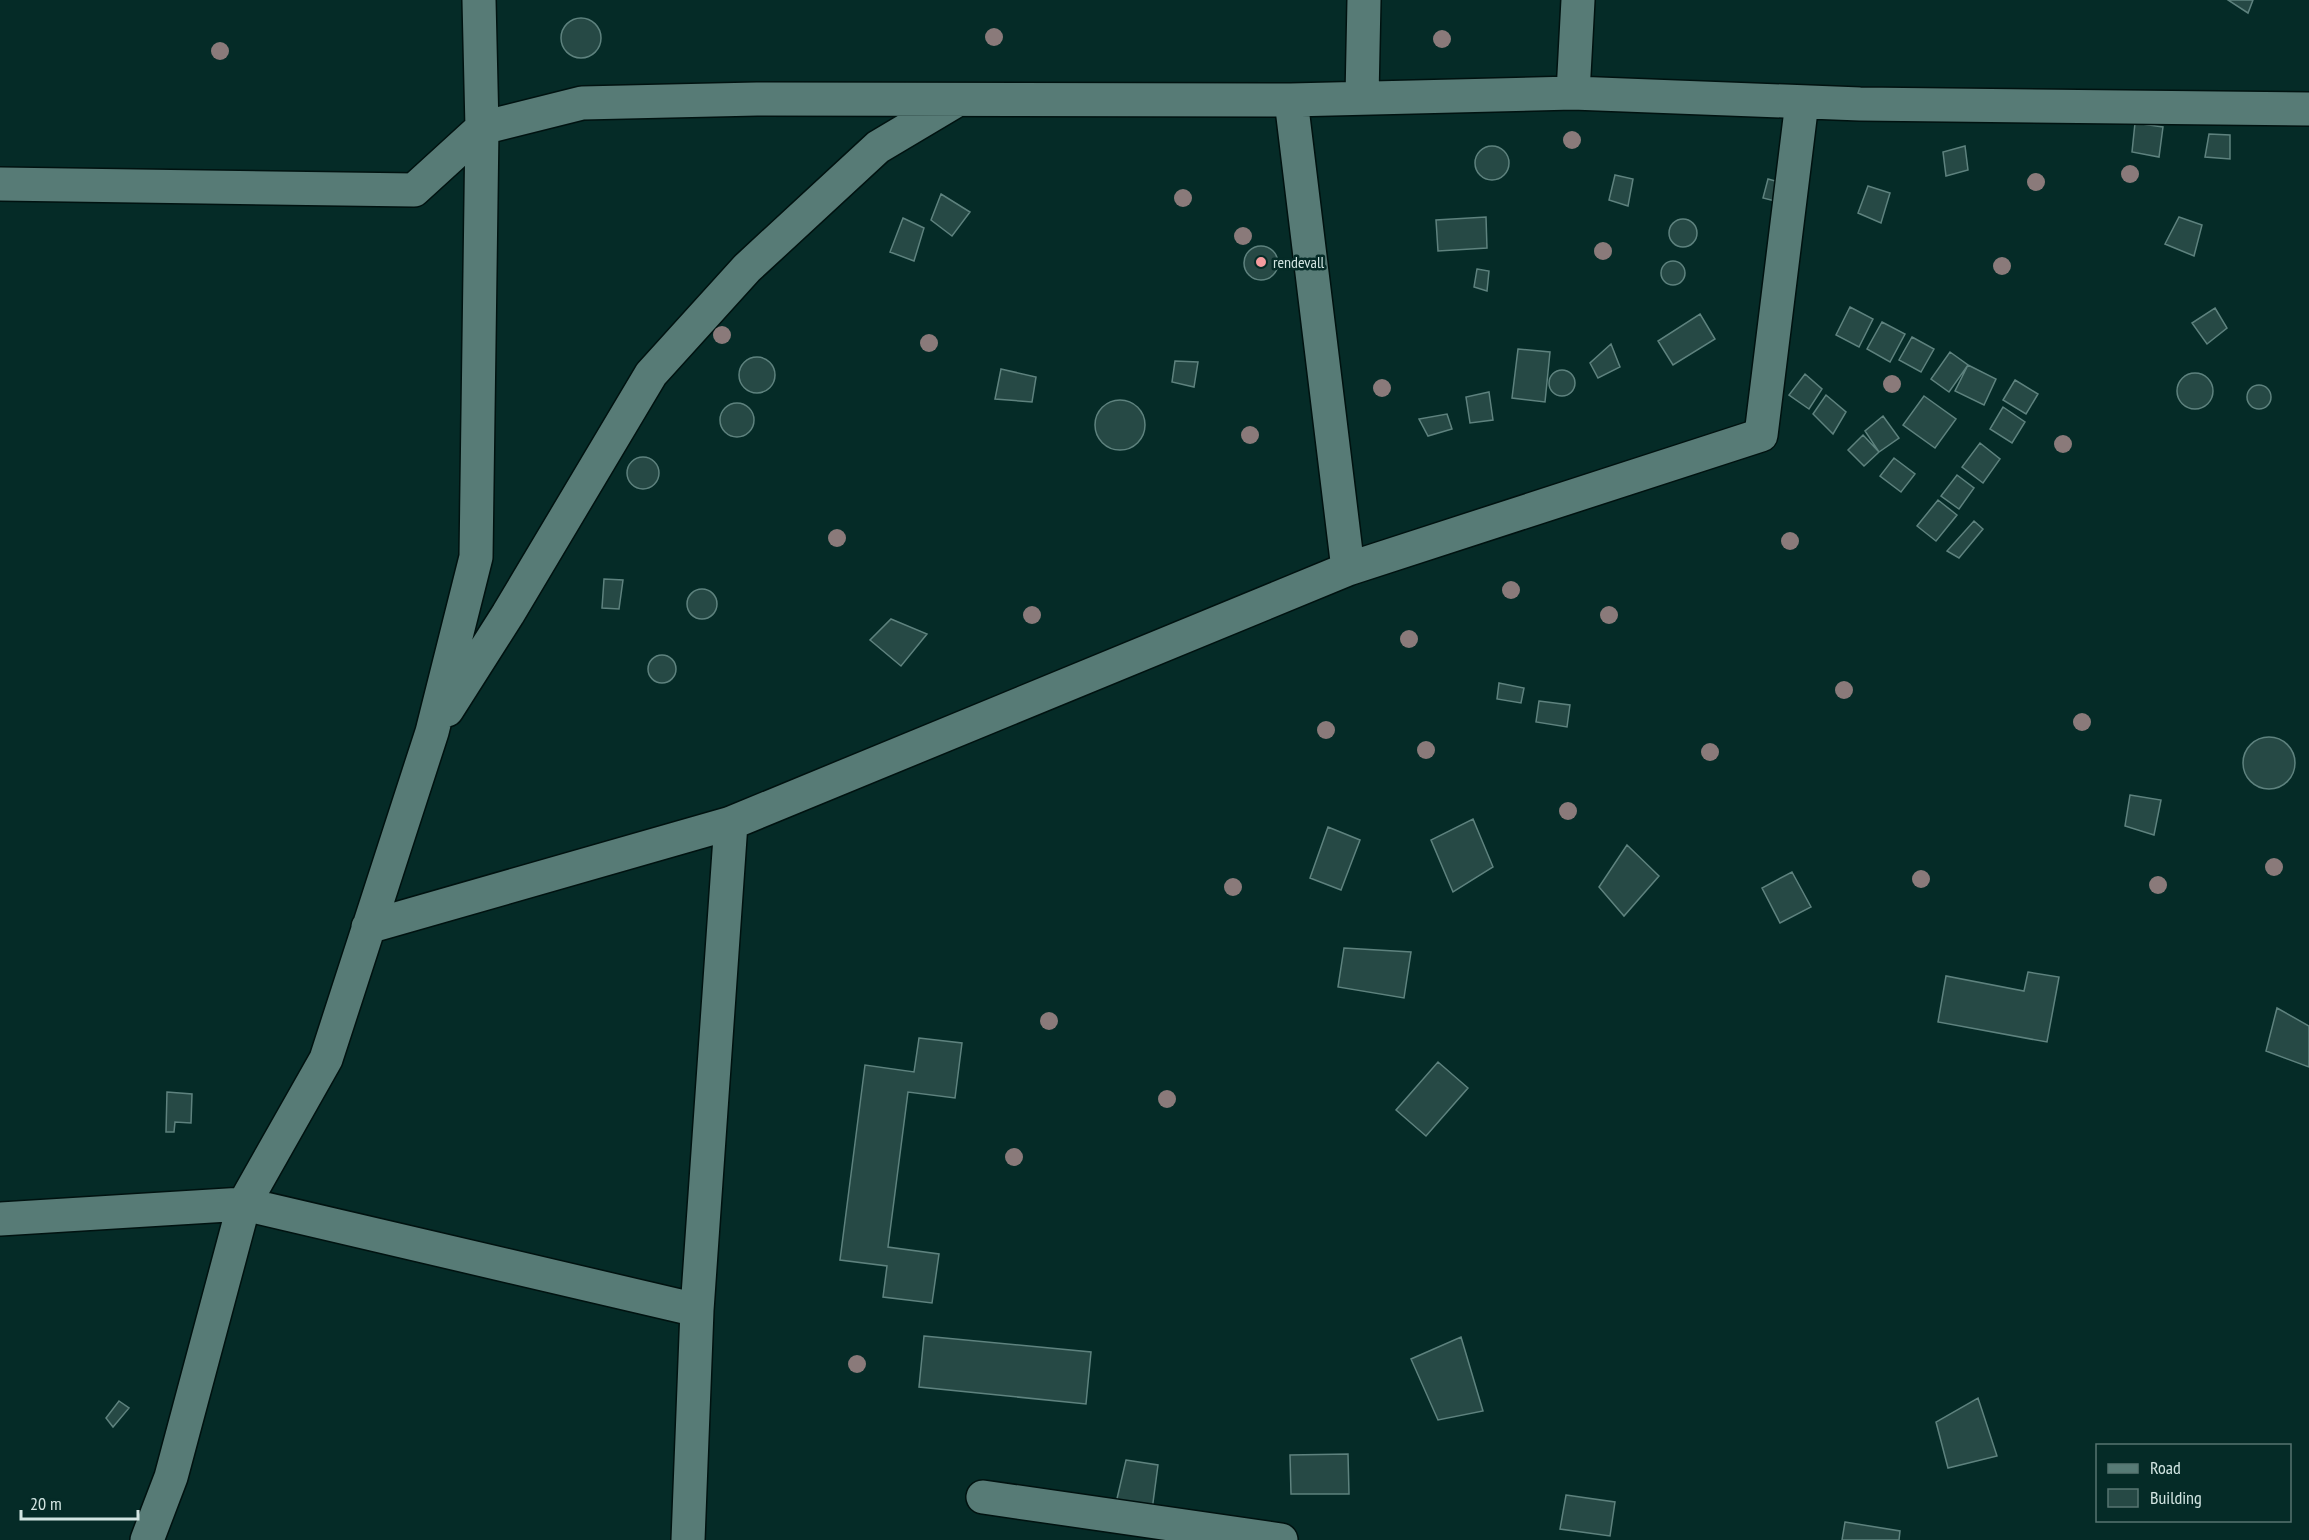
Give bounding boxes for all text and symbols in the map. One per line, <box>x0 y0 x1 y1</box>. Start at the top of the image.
place label: rendevall <box>1273 252 1325 272</box>
marker: rendevall <box>1254 255 1268 269</box>
legend <box>2096 1444 2291 1522</box>
text: Road <box>2150 1456 2181 1479</box>
scale bar <box>21 1483 138 1521</box>
text: Building <box>2150 1486 2202 1509</box>
text: 20 m <box>30 1492 62 1515</box>

